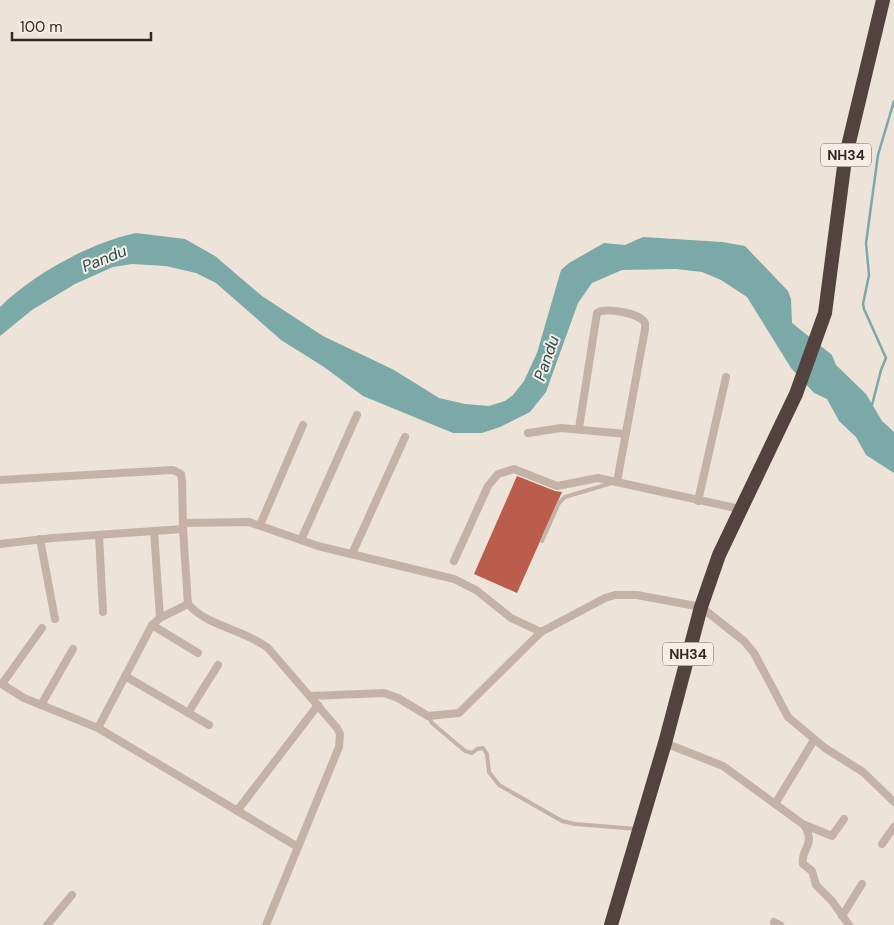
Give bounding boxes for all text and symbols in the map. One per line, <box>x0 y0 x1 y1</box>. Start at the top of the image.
scale bar <box>12 10 151 42</box>
text: 100 m <box>20 17 63 37</box>
road number: NH34 <box>821 144 871 166</box>
water label: Pandu <box>79 240 130 277</box>
water label: Pandu <box>529 333 564 384</box>
road number: NH34 <box>663 642 713 666</box>

